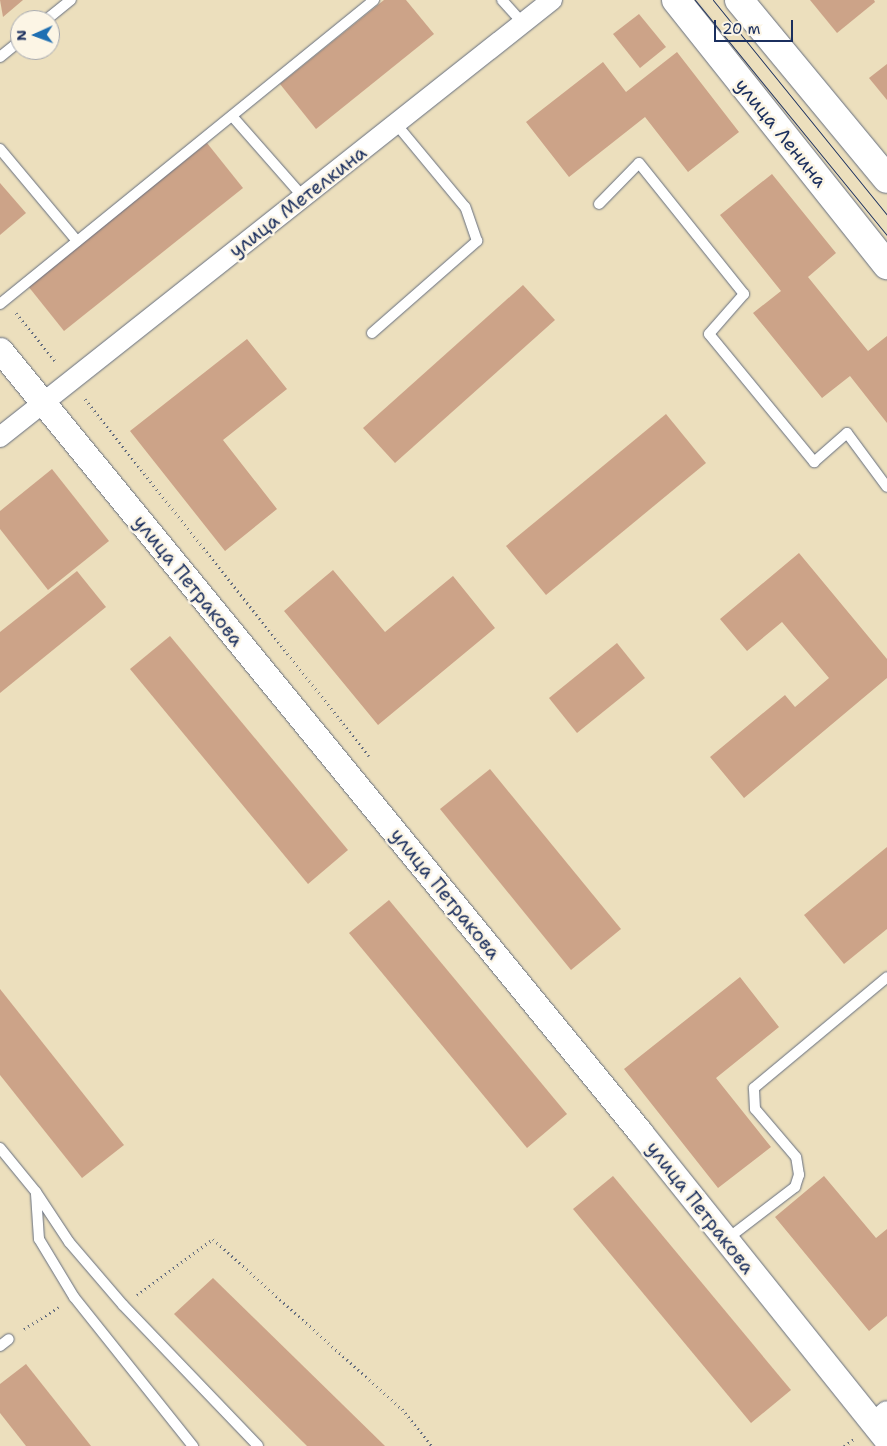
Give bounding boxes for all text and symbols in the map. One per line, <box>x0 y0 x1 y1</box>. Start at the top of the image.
north arrow <box>10 10 60 60</box>
scale bar <box>717 10 796 42</box>
text: 20 m <box>722 19 761 39</box>
text: N <box>12 30 30 41</box>
street label: улица Ленина <box>730 74 832 192</box>
street label: улица Метелкина <box>225 141 371 263</box>
street label: улица Петракова <box>128 511 248 651</box>
street label: улица Петракова <box>385 824 505 964</box>
street label: улица Петракова <box>641 1137 759 1279</box>

